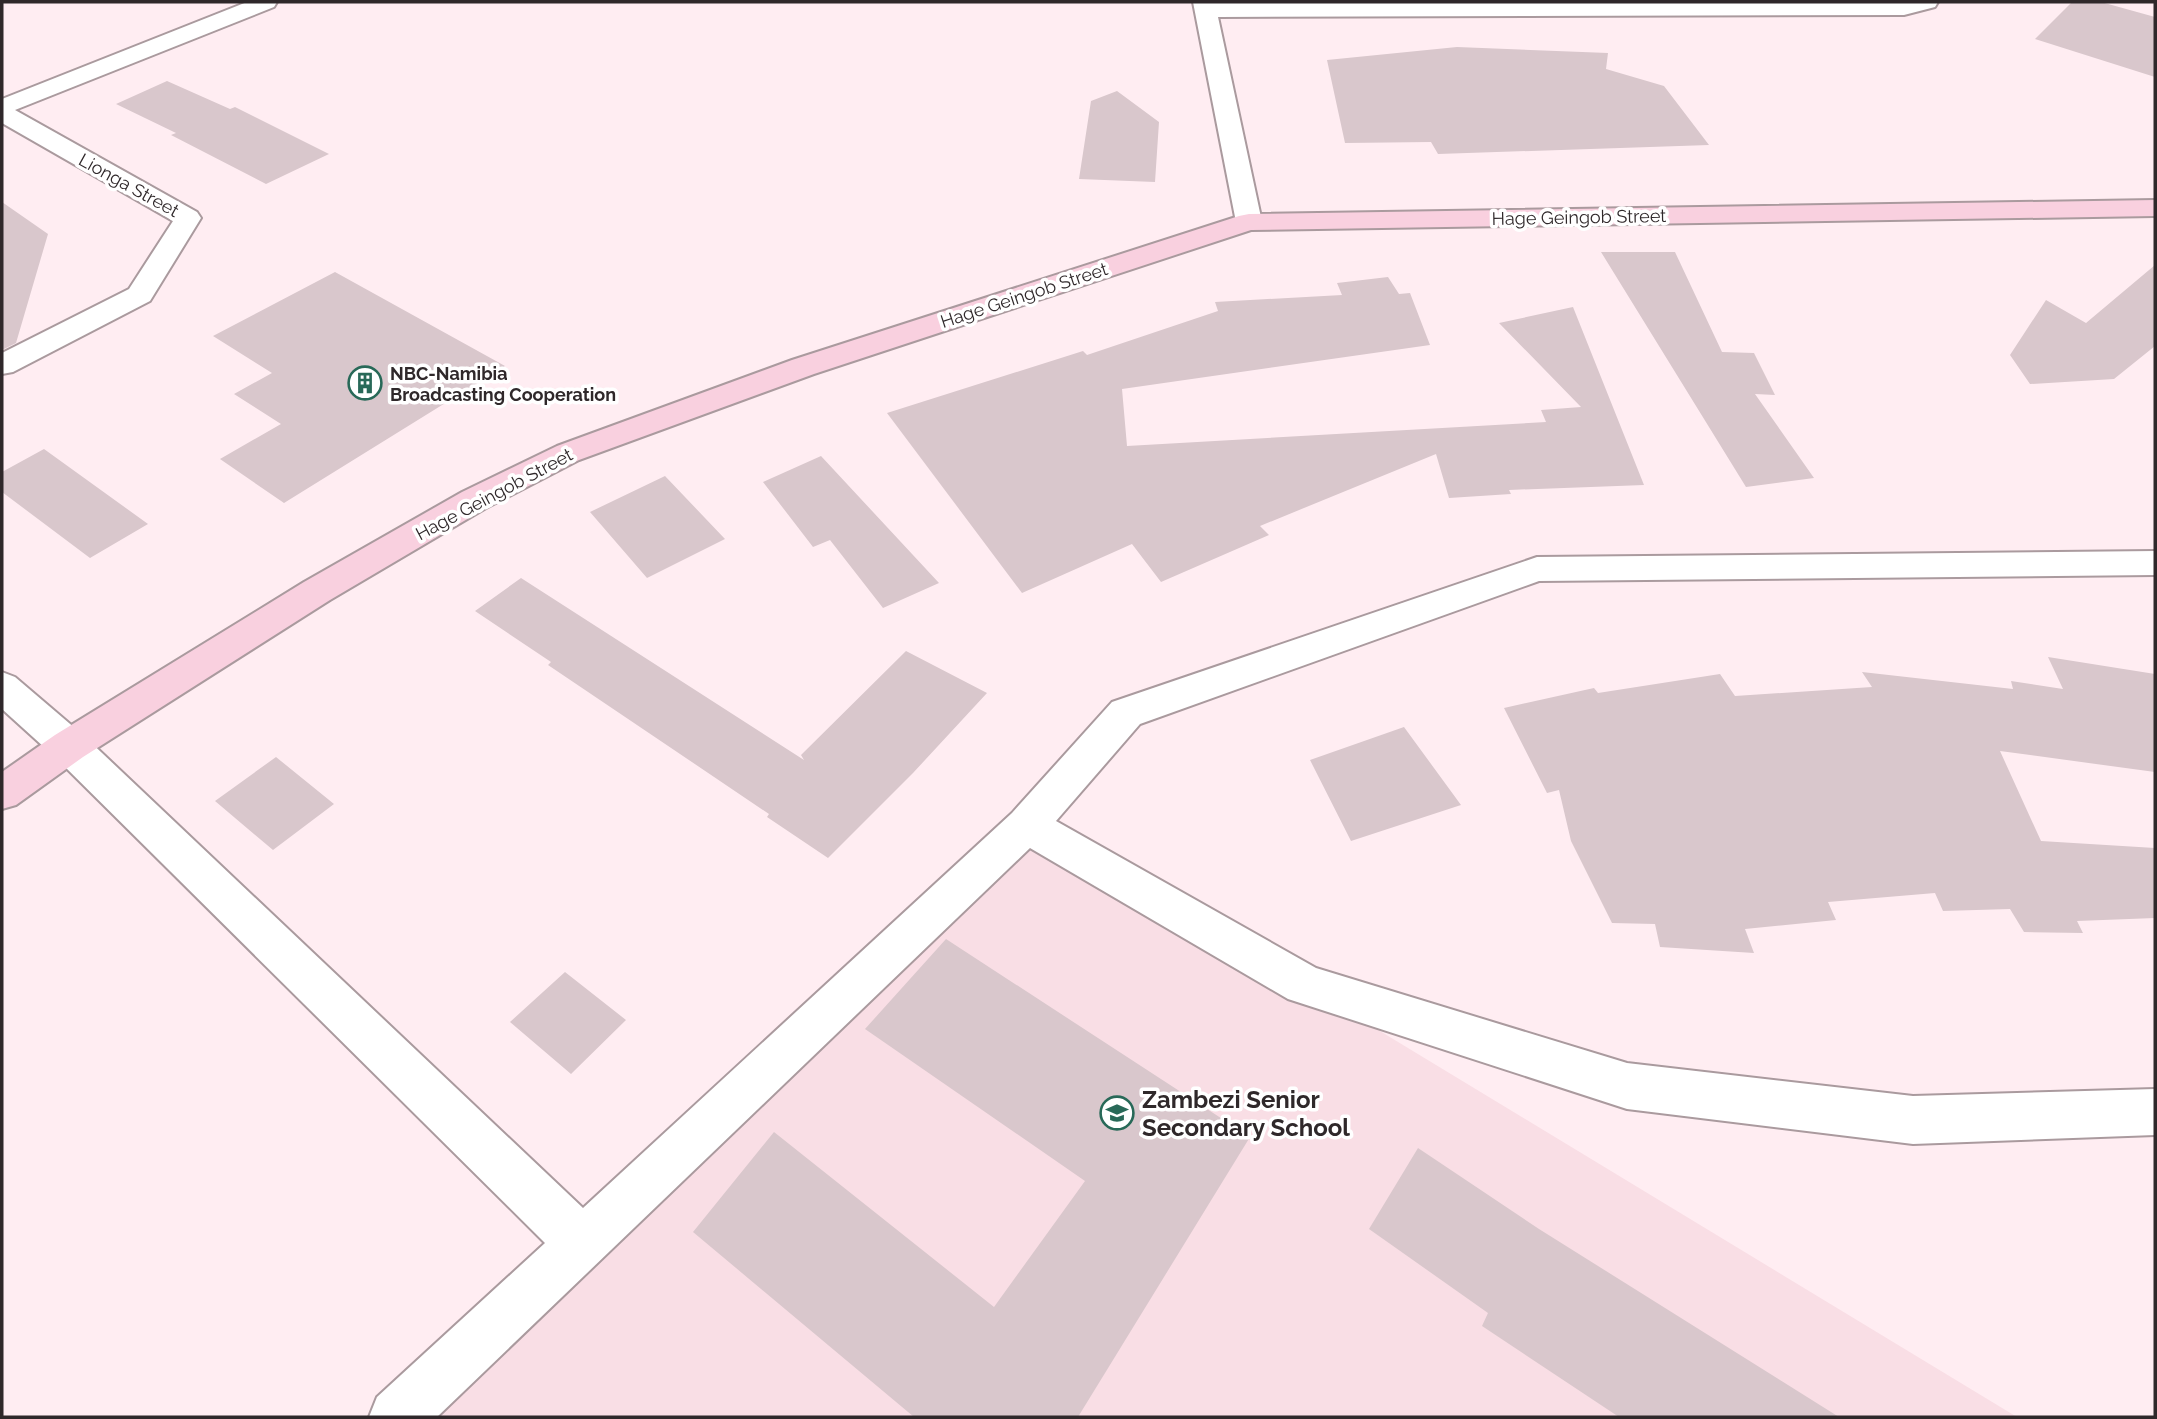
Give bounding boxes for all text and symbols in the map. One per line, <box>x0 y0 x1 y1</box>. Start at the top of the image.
street label: Lionga Street <box>75 149 183 221</box>
street label: Hage Geingob Street <box>1492 205 1666 229</box>
street label: Hage Geingob Street <box>938 258 1110 332</box>
place label: NBC-Namibia Broadcasting Cooperation <box>390 363 616 405</box>
building icon: NBC-Namibia Broadcasting Cooperation <box>346 364 384 402</box>
street label: Hage Geingob Street <box>412 444 576 544</box>
place label: Zambezi Senior Secondary School <box>1142 1085 1350 1142</box>
school or university icon: Zambezi Senior Secondary School <box>1098 1094 1136 1132</box>

